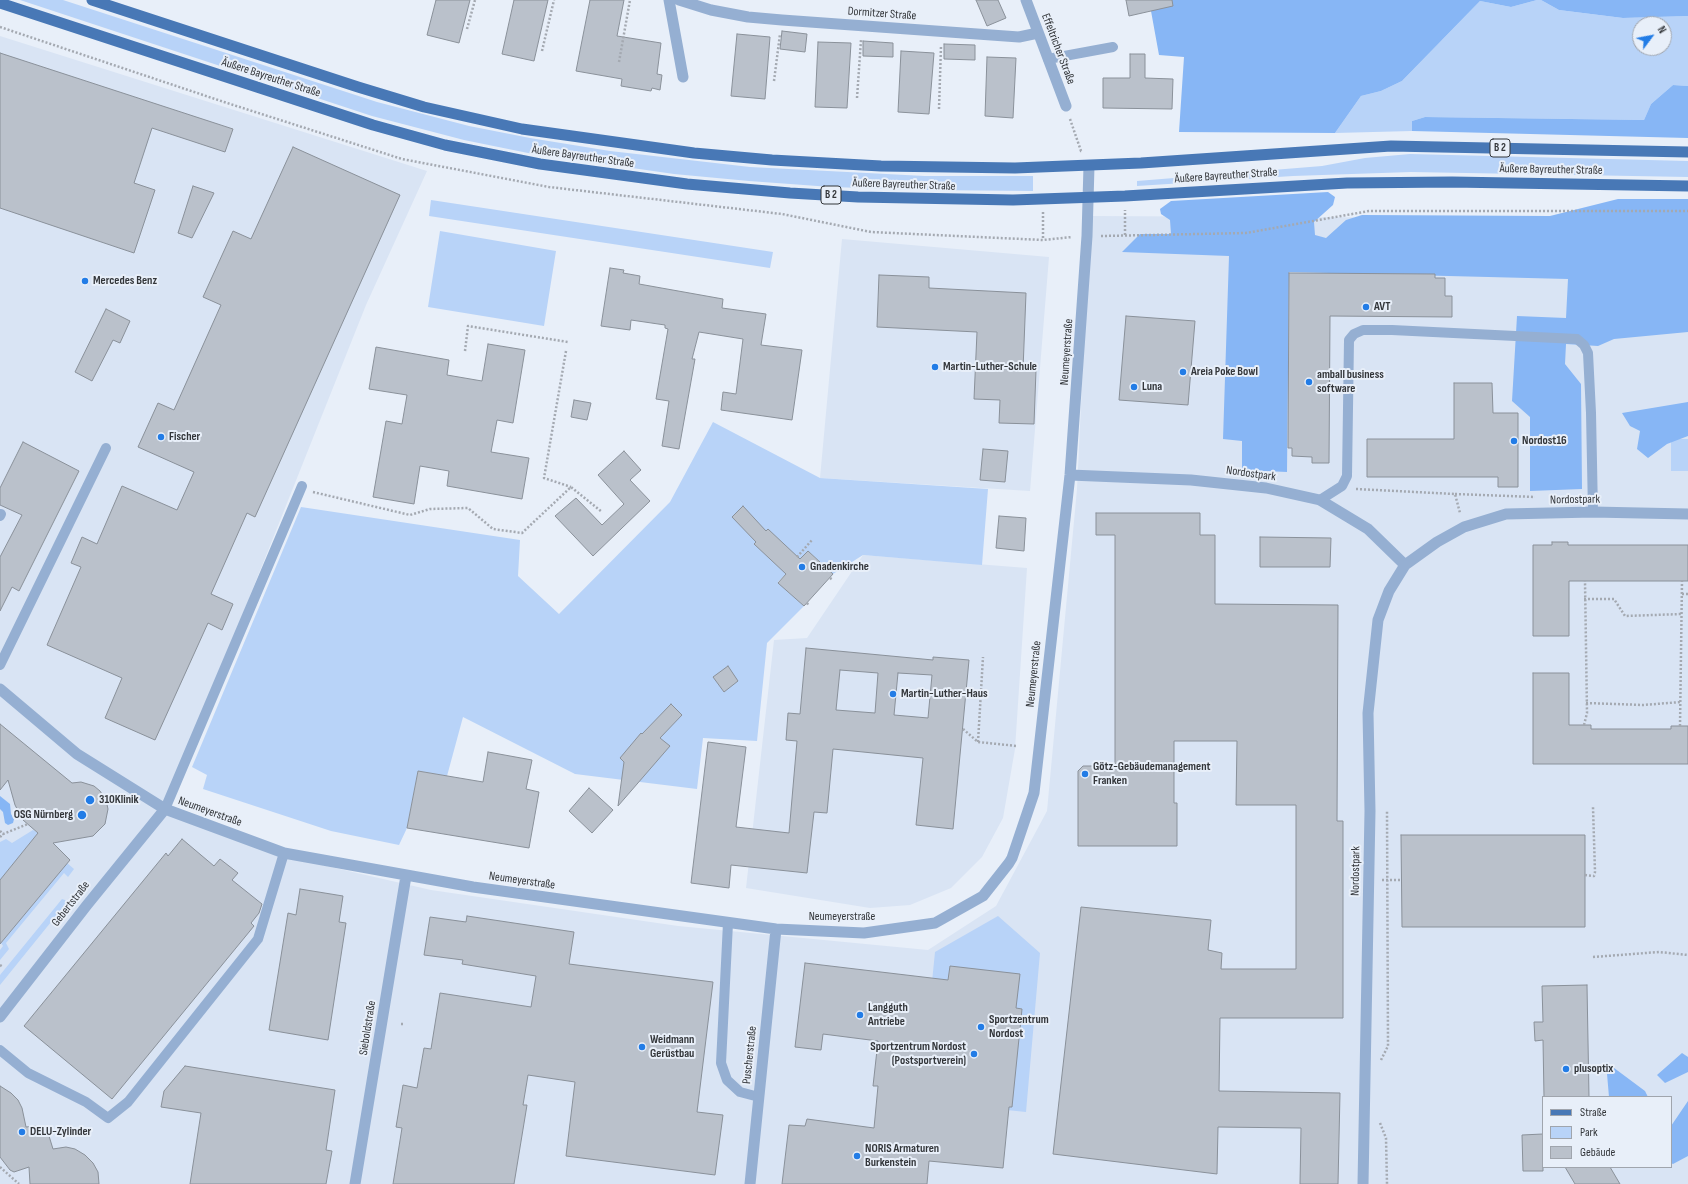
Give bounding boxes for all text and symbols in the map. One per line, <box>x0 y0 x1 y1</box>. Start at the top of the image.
street label: Dormitzer Straße <box>847 4 917 24</box>
street label: Effeltricher Straße <box>1038 12 1078 86</box>
north arrow <box>1632 16 1672 56</box>
text: N <box>1655 24 1669 36</box>
street label: Äußere Bayreuther Straße <box>220 55 322 101</box>
road number: B 2 <box>1490 139 1510 157</box>
street label: Äußere Bayreuther Straße <box>531 143 635 171</box>
street label: Äußere Bayreuther Straße <box>1499 162 1603 178</box>
street label: Äußere Bayreuther Straße <box>1174 165 1278 187</box>
street label: Äußere Bayreuther Straße <box>852 176 956 194</box>
road number: B 2 <box>821 186 841 204</box>
place label: Mercedes Benz <box>93 274 157 288</box>
marker: Mercedes Benz <box>80 276 90 286</box>
place label: AVT <box>1374 300 1390 314</box>
marker: AVT <box>1361 302 1371 312</box>
street label: Neumeyerstraße <box>1057 318 1077 386</box>
place label: Martin-Luther-Schule <box>943 360 1037 374</box>
marker: Martin-Luther-Schule <box>930 362 940 372</box>
place label: Areia Poke Bowl <box>1191 365 1258 379</box>
marker: Areia Poke Bowl <box>1178 367 1188 377</box>
place label: amball business software <box>1317 368 1384 396</box>
marker: amball business software <box>1304 377 1314 387</box>
place label: Luna <box>1142 380 1162 394</box>
marker: Luna <box>1129 382 1139 392</box>
place label: Fischer <box>169 430 200 444</box>
marker: Fischer <box>156 432 166 442</box>
place label: Nordost16 <box>1522 434 1567 448</box>
marker: Nordost16 <box>1509 436 1519 446</box>
street label: Nordostpark <box>1225 463 1277 485</box>
street label: Nordostpark <box>1550 492 1600 508</box>
place label: Gnadenkirche <box>810 560 869 574</box>
marker: Gnadenkirche <box>797 562 807 572</box>
street label: Neumeyerstraße <box>1023 640 1045 708</box>
place label: Martin-Luther-Haus <box>901 687 988 701</box>
marker: Martin-Luther-Haus <box>888 689 898 699</box>
place label: Götz-Gebäudemanagement Franken <box>1093 760 1211 788</box>
marker: Götz-Gebäudemanagement Franken <box>1080 769 1090 779</box>
place label: 310Klinik <box>99 793 139 807</box>
marker: 310Klinik <box>84 794 96 806</box>
street label: Neumeyerstraße <box>176 794 244 830</box>
place label: OSG Nürnberg <box>14 808 73 822</box>
marker: OSG Nürnberg <box>76 809 88 821</box>
street label: Nordostpark <box>1348 846 1364 896</box>
street label: Neumeyerstraße <box>488 869 556 893</box>
street label: Gebertstraße <box>49 878 93 930</box>
street label: Neumeyerstraße <box>809 910 875 924</box>
street label: Sieboldstraße <box>357 1000 379 1056</box>
place label: Langguth Antriebe <box>868 1001 908 1029</box>
marker: Langguth Antriebe <box>855 1010 865 1020</box>
place label: Sportzentrum Nordost <box>989 1013 1049 1041</box>
marker: Sportzentrum Nordost <box>976 1022 986 1032</box>
street label: Puscherstraße <box>740 1025 760 1085</box>
place label: Weidmann Gerüstbau <box>650 1033 694 1061</box>
place label: Sportzentrum Nordost (Postsportverein) <box>870 1040 966 1068</box>
marker: Weidmann Gerüstbau <box>637 1042 647 1052</box>
marker: Sportzentrum Nordost (Postsportverein) <box>969 1049 979 1059</box>
place label: plusoptix <box>1574 1062 1613 1076</box>
marker: plusoptix <box>1561 1064 1571 1074</box>
legend <box>1542 1096 1672 1168</box>
text: Straße <box>1580 1105 1607 1120</box>
place label: DELU-Zylinder <box>30 1125 91 1139</box>
text: Park <box>1580 1125 1598 1140</box>
marker: DELU-Zylinder <box>17 1127 27 1137</box>
place label: NORIS Armaturen Burkenstein <box>865 1142 939 1170</box>
text: Gebäude <box>1580 1145 1615 1160</box>
marker: NORIS Armaturen Burkenstein <box>852 1151 862 1161</box>

